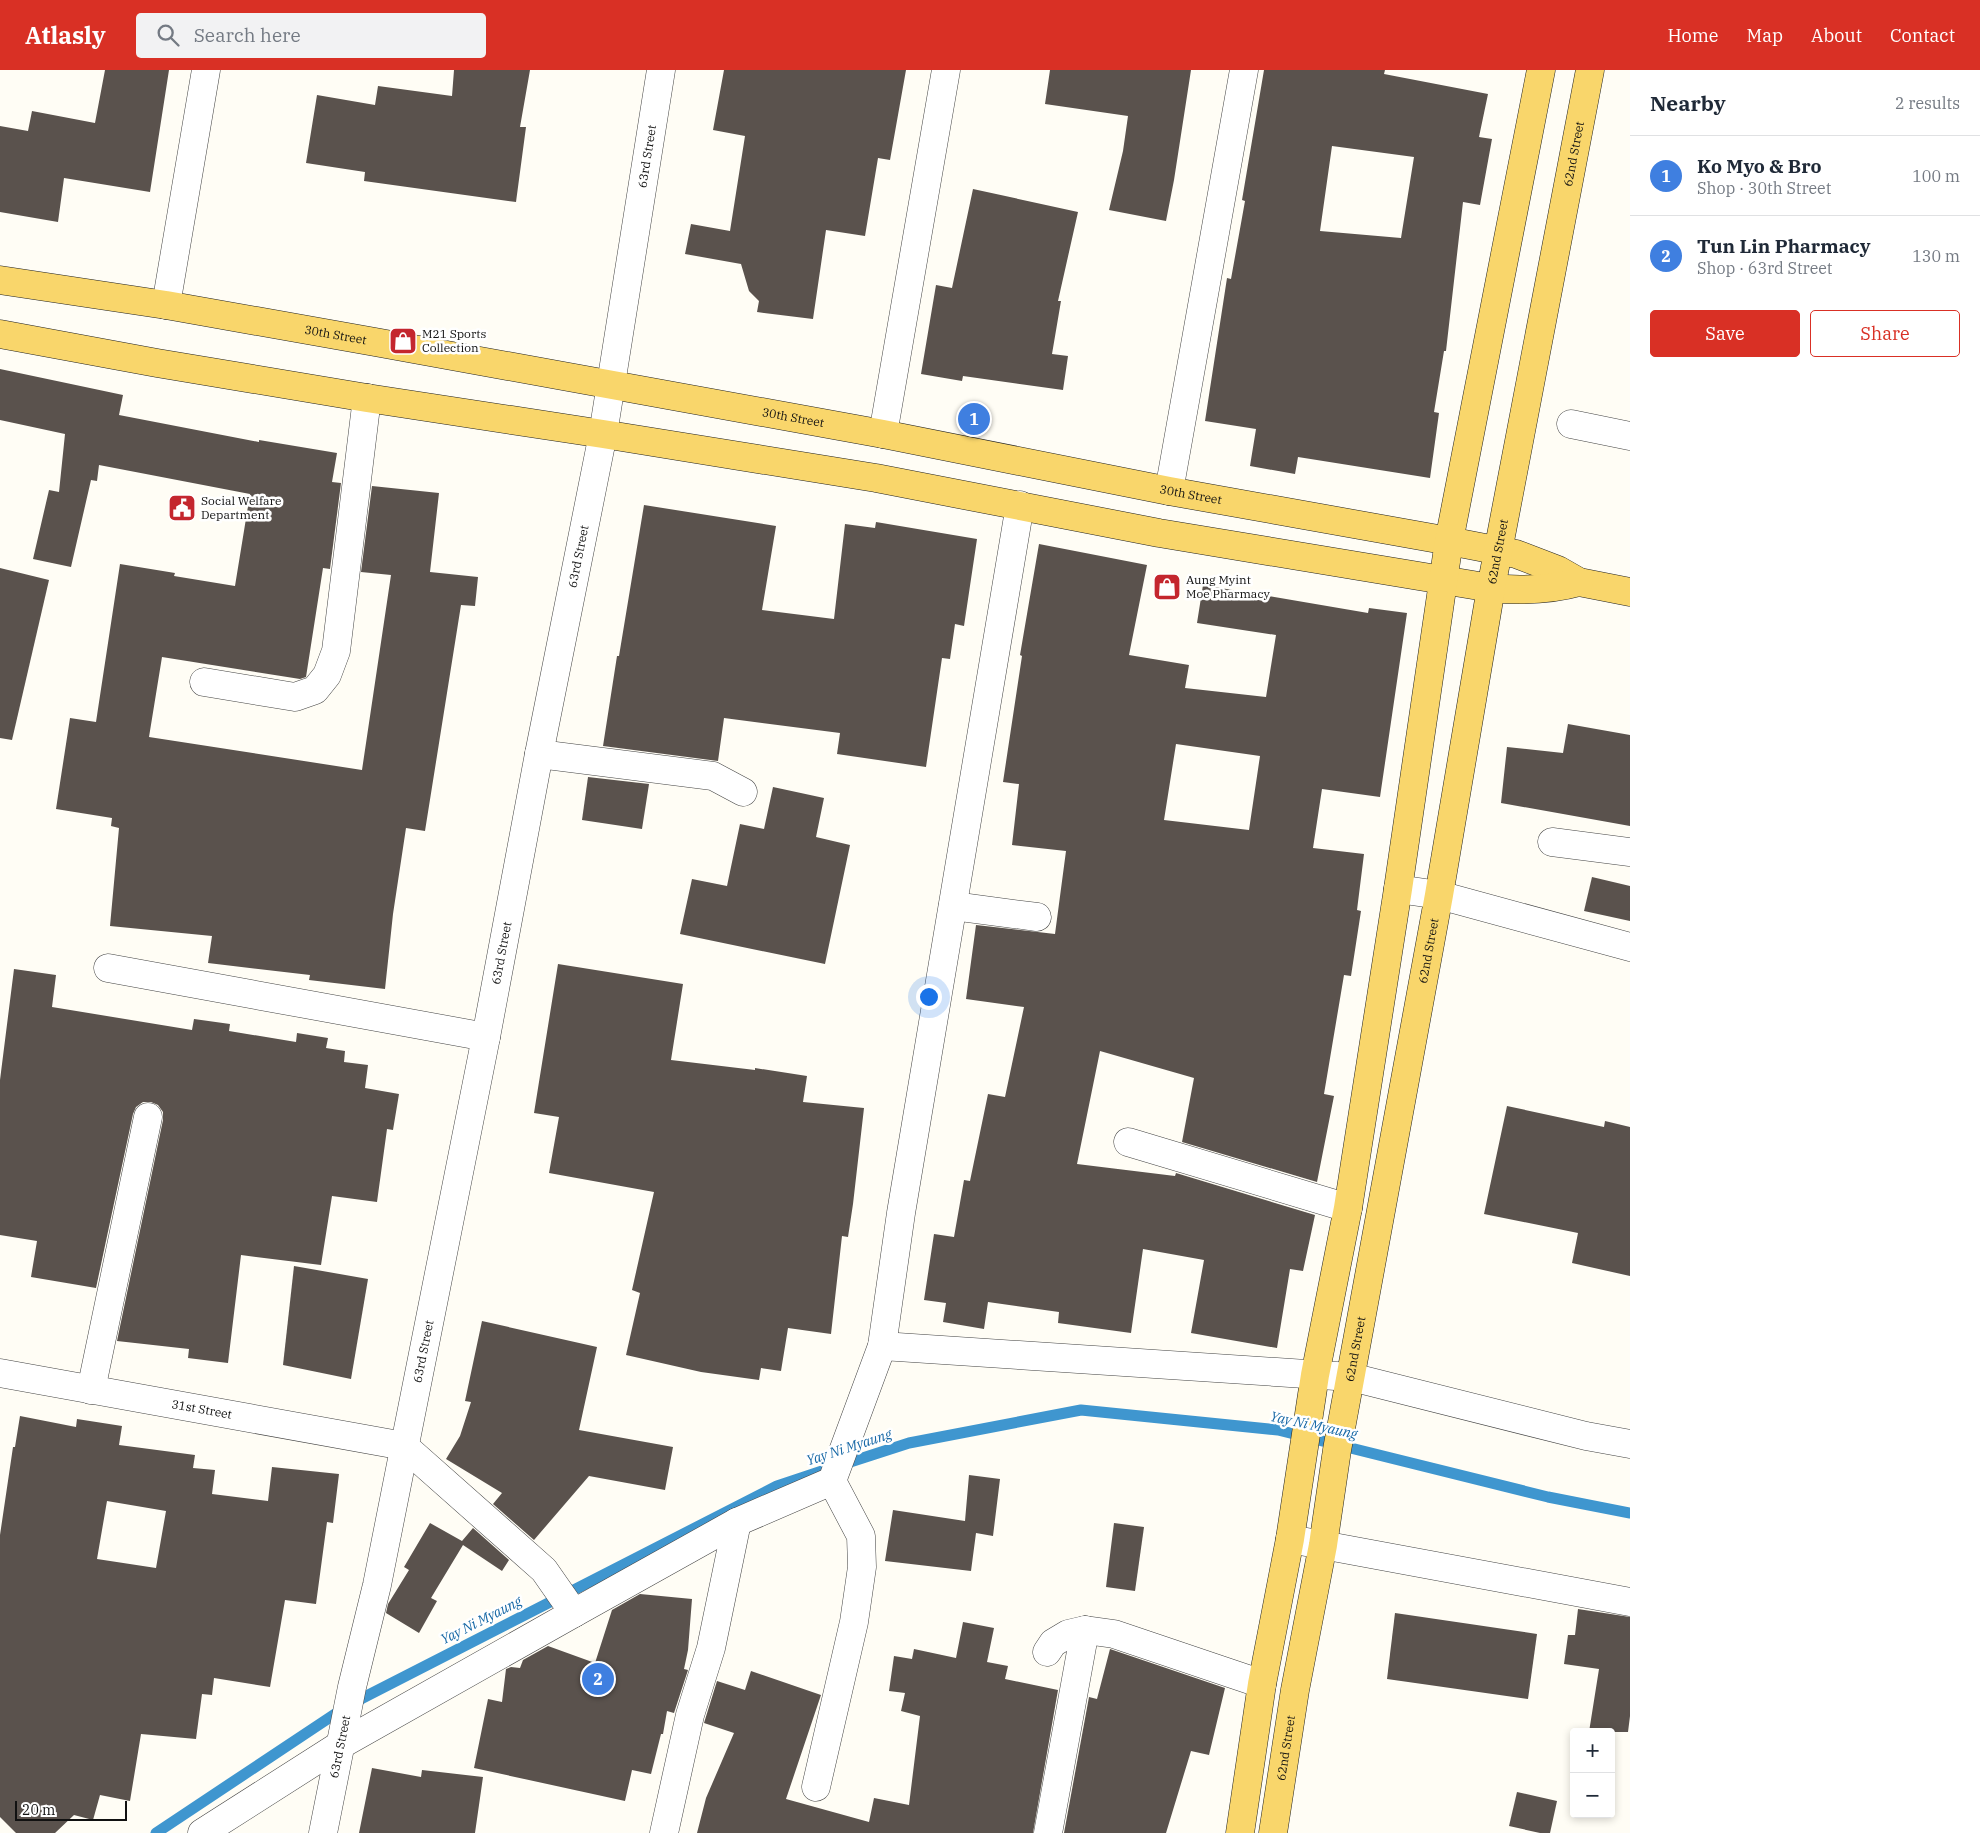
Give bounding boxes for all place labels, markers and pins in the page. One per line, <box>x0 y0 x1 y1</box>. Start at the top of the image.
shop icon: M21 Sports Collection <box>388 326 418 356</box>
place label: M21 Sports Collection <box>422 326 487 355</box>
pin: 1 <box>958 400 990 438</box>
public building icon: Social Welfare Department <box>167 493 197 523</box>
place label: Social Welfare Department <box>201 493 281 522</box>
shop icon: Aung Myint Moe Pharmacy <box>1152 572 1182 602</box>
place label: Aung Myint Moe Pharmacy <box>1186 572 1271 601</box>
pin: 2 <box>582 1660 614 1698</box>

